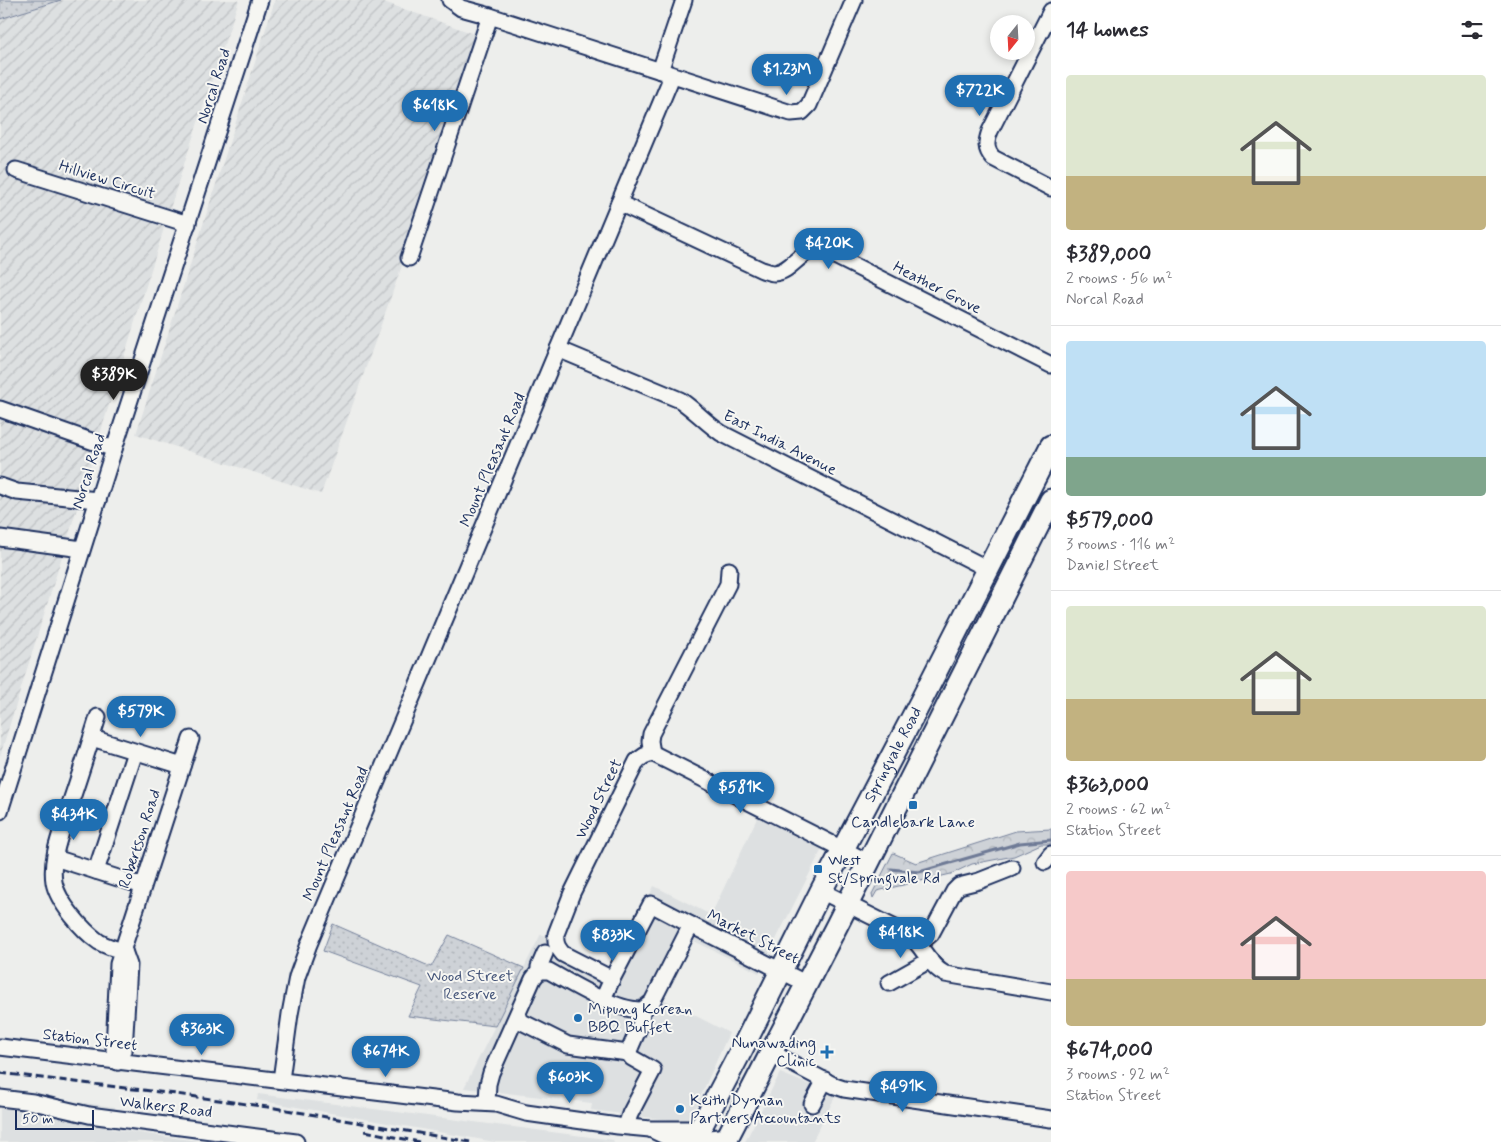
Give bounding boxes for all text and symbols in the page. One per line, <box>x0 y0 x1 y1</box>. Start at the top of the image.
north arrow <box>990 15 1035 60</box>
map controls <box>990 15 1035 60</box>
text: 14 homes <box>1066 16 1149 44</box>
icon: filters <box>1458 16 1486 44</box>
street label: Norcal Road <box>192 46 236 126</box>
pin: $1.23M <box>746 54 828 96</box>
text: $1.23M <box>763 59 811 80</box>
pin: $722K <box>945 74 1015 117</box>
text: $722K <box>956 80 1004 101</box>
pin: $618K <box>400 90 470 132</box>
text: $618K <box>413 95 457 116</box>
icon: home <box>1231 108 1321 198</box>
street label: Hillview Circuit <box>56 155 158 205</box>
pin: $420K <box>794 228 864 270</box>
text: $420K <box>805 233 853 254</box>
text: $389,000 <box>1066 240 1151 268</box>
street label: Heather Grove <box>889 257 985 319</box>
text: 2 rooms · 56 m² <box>1066 268 1173 289</box>
text: Norcal Road <box>1066 289 1144 310</box>
pin: $389K <box>79 358 149 401</box>
text: $389K <box>91 364 137 385</box>
icon: home <box>1231 373 1321 463</box>
street label: Mount Pleasant Road <box>455 390 531 530</box>
street label: East India Avenue <box>720 405 841 481</box>
street label: Norcal Road <box>67 431 111 511</box>
text: $579,000 <box>1066 506 1154 534</box>
text: 3 rooms · 116 m² <box>1066 534 1175 555</box>
text: Daniel Street <box>1066 555 1159 576</box>
icon: home <box>1231 638 1321 728</box>
pin: $579K <box>106 696 176 738</box>
text: $579K <box>118 701 164 722</box>
street label: Springvale Road <box>859 703 927 806</box>
street label: Wood Street <box>571 755 628 842</box>
street label: Mount Pleasant Road <box>298 764 374 904</box>
text: $363,000 <box>1066 771 1149 799</box>
pin: $581K <box>706 772 776 814</box>
text: $581K <box>718 777 764 798</box>
street label: Robertson Road <box>114 787 166 891</box>
pin: $434K <box>39 798 109 841</box>
marker: Candlebark Lane <box>907 799 919 811</box>
text: 2 rooms · 62 m² <box>1066 799 1171 820</box>
text: $434K <box>51 804 97 825</box>
place label: Candlebark Lane <box>851 812 975 833</box>
text: Station Street <box>1066 820 1161 841</box>
place label: West St/Springvale Rd <box>828 850 940 890</box>
marker: West St/Springvale Rd <box>812 863 824 875</box>
icon: home <box>1231 903 1321 993</box>
street label: Market Street <box>703 905 803 969</box>
pin: $418K <box>866 916 936 959</box>
pin: $833K <box>578 920 648 962</box>
text: $418K <box>878 922 924 943</box>
text: $833K <box>591 925 635 946</box>
park label: Wood Street Reserve <box>427 966 514 1005</box>
place label: Mipung Korean BBQ Buffet <box>588 999 692 1038</box>
marker: Mipung Korean BBQ Buffet <box>572 1012 584 1024</box>
pin: $363K <box>167 1014 237 1056</box>
text: $363K <box>180 1019 224 1040</box>
street label: Station Street <box>42 1024 138 1056</box>
place label: Nunawading Clinic <box>731 1033 816 1072</box>
pin: $674K <box>351 1036 421 1078</box>
text: $674,000 <box>1066 1036 1153 1064</box>
text: $674K <box>363 1041 409 1062</box>
marker: Nunawading Clinic <box>820 1045 834 1059</box>
pin: $603K <box>535 1062 605 1104</box>
text: 3 rooms · 92 m² <box>1066 1064 1170 1085</box>
text: $603K <box>548 1067 592 1088</box>
pin: $491K <box>868 1070 938 1113</box>
text: $491K <box>880 1076 926 1097</box>
text: Station Street <box>1066 1085 1161 1106</box>
place label: Keith Dyman Partners Accountants <box>690 1090 841 1129</box>
street label: Walkers Road <box>119 1091 213 1123</box>
marker: Keith Dyman Partners Accountants <box>674 1103 686 1115</box>
scale bar <box>15 1107 94 1130</box>
text: 50 m <box>22 1110 53 1128</box>

